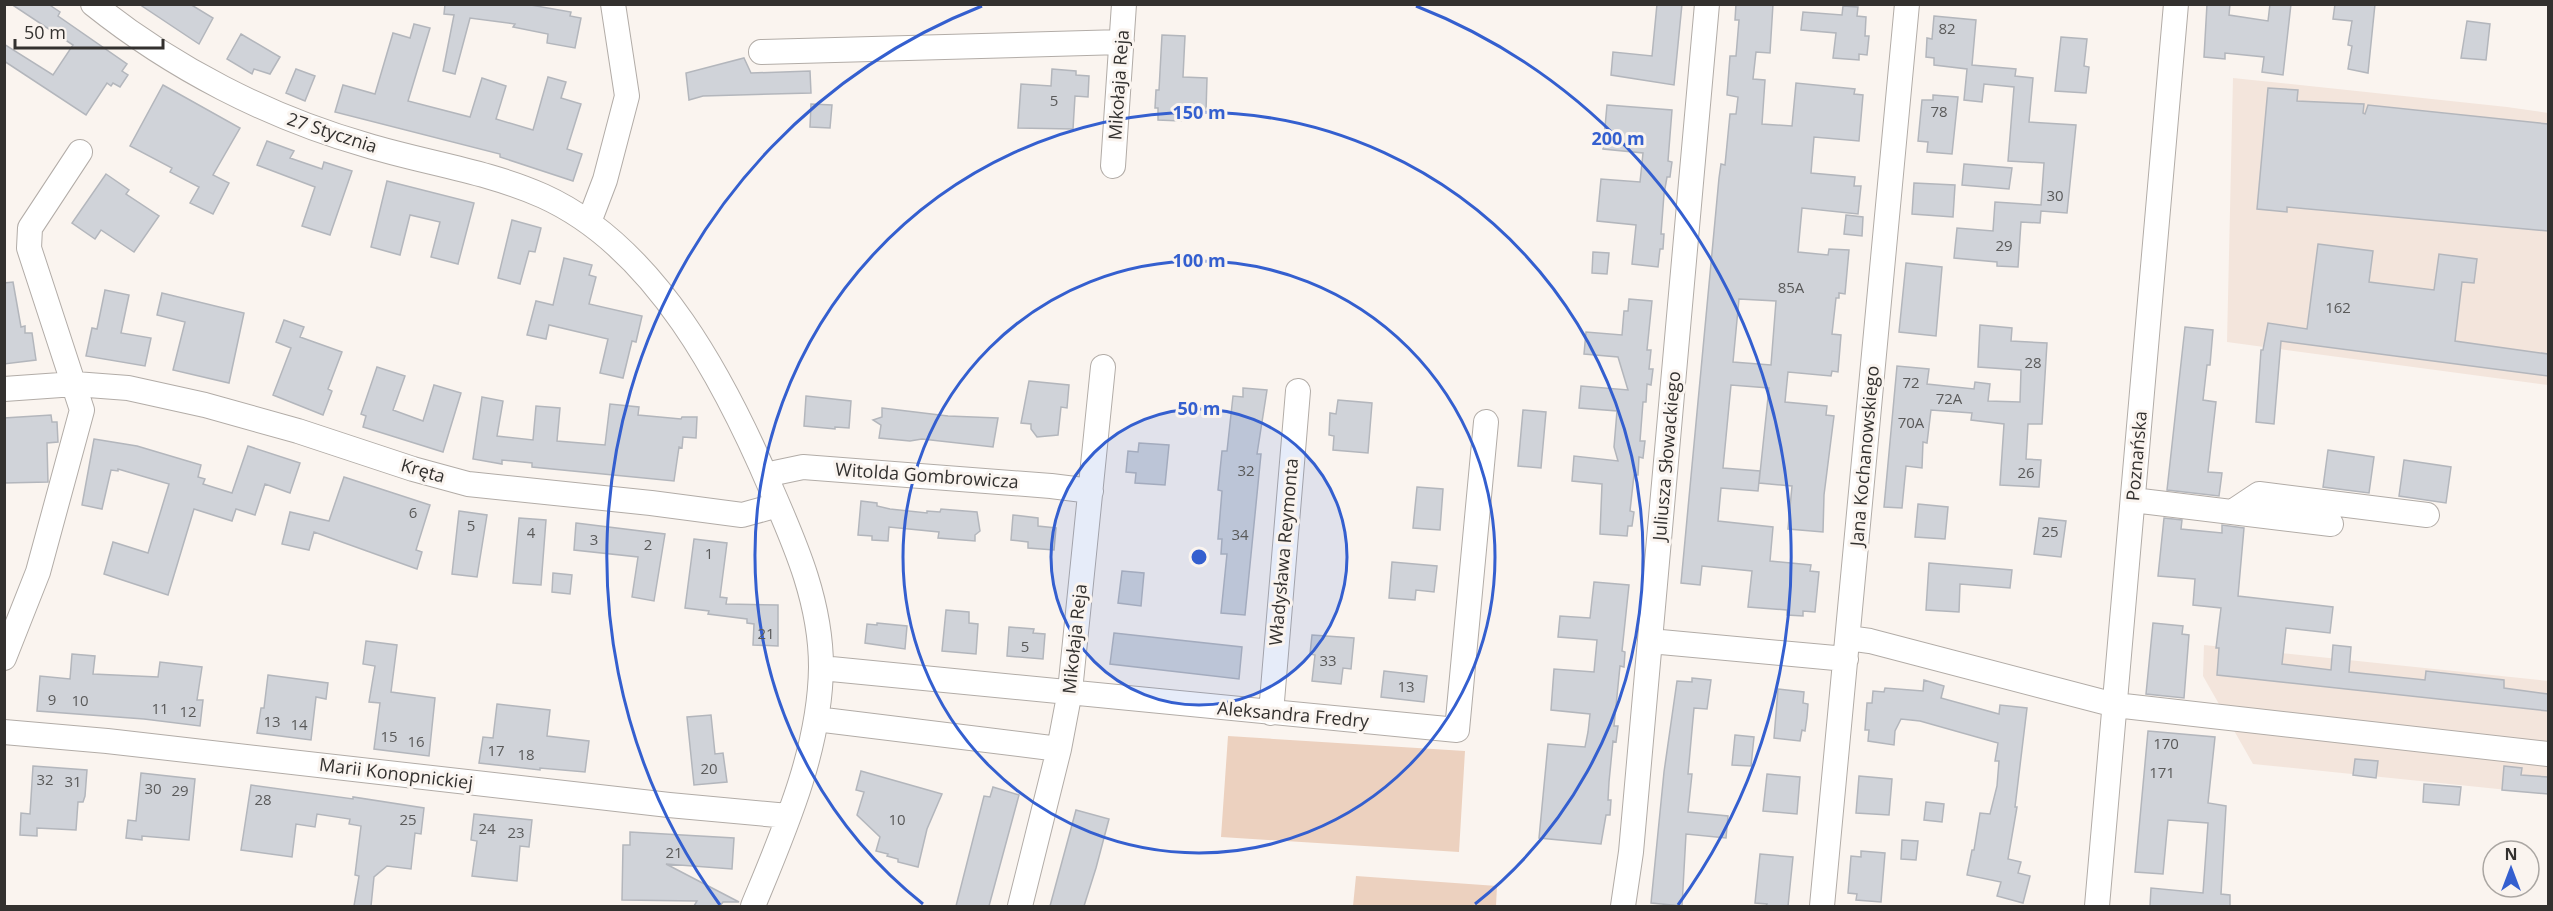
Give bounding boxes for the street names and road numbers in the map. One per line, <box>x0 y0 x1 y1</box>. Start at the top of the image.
street label: Mikołaja Reja <box>1102 29 1134 141</box>
street label: 27 Stycznia <box>284 106 380 158</box>
street label: Jana Kochanowskiego <box>1844 365 1884 549</box>
street label: Juliusza Słowackiego <box>1646 370 1685 544</box>
street label: Poznańska <box>2120 410 2152 502</box>
street label: Kręta <box>398 452 448 488</box>
street label: Witolda Gombrowicza <box>834 457 1020 493</box>
street label: Władysława Reymonta <box>1263 457 1303 647</box>
street label: Mikołaja Reja <box>1056 583 1092 695</box>
street label: Aleksandra Fredry <box>1216 695 1371 733</box>
street label: Marii Konopnickiej <box>318 752 474 794</box>

